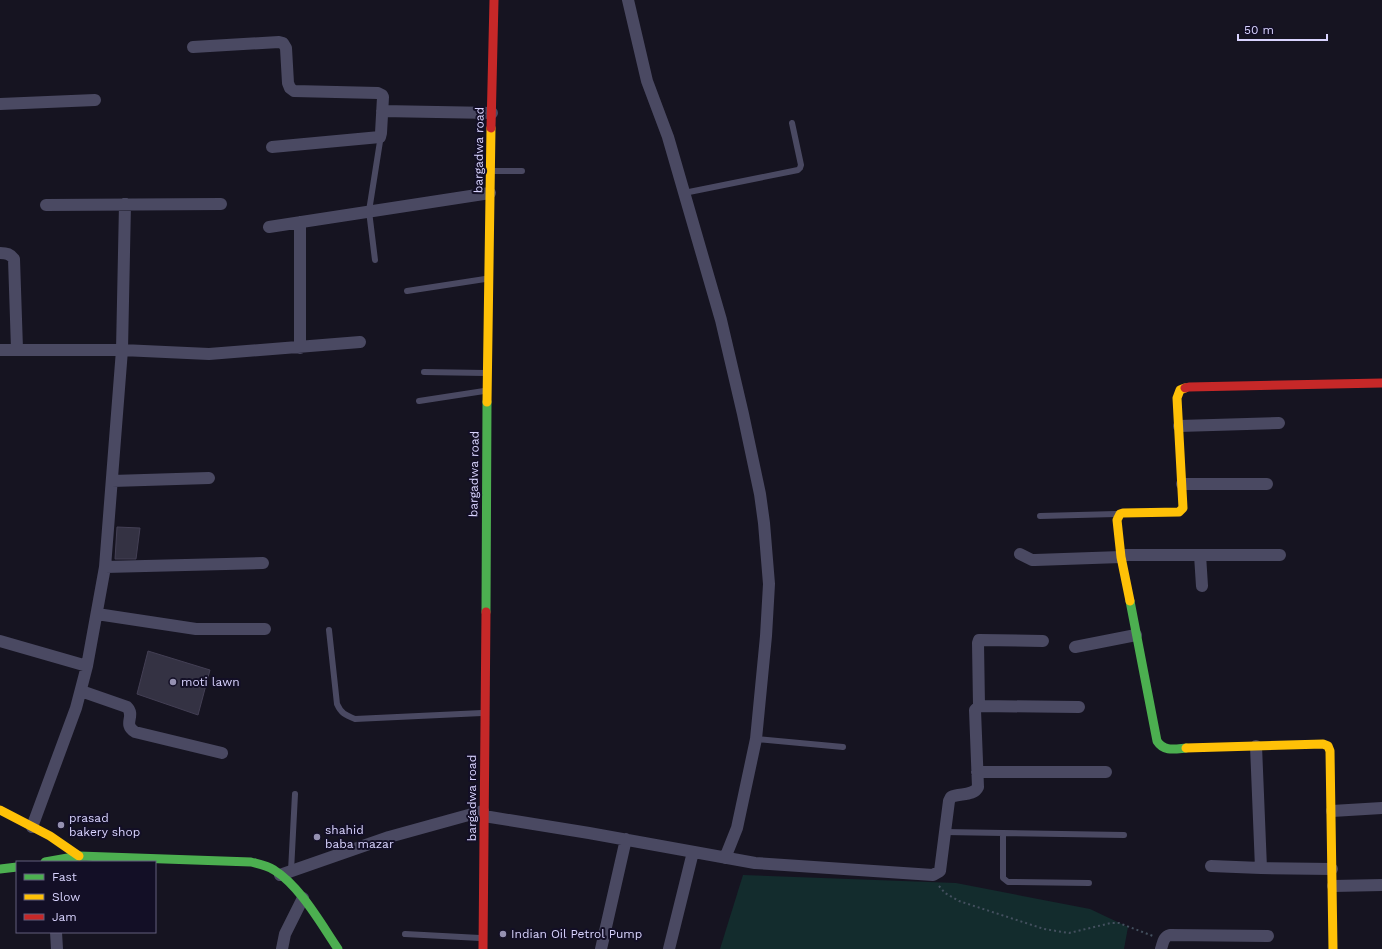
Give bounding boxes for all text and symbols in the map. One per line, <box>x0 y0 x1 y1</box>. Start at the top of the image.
scale bar <box>1238 16 1327 42</box>
text: 50 m <box>1244 23 1274 37</box>
street label: bargadwa road <box>471 107 487 193</box>
street label: bargadwa road <box>466 431 482 517</box>
place label: moti lawn <box>181 675 240 689</box>
marker: moti lawn <box>168 677 178 687</box>
street label: bargadwa road <box>465 755 479 841</box>
place label: prasad bakery shop <box>69 811 140 839</box>
marker: prasad bakery shop <box>56 820 66 830</box>
place label: shahid baba mazar <box>325 823 394 851</box>
marker: shahid baba mazar <box>312 832 322 842</box>
legend <box>16 861 156 933</box>
text: Fast <box>52 870 77 884</box>
text: Slow <box>52 890 80 904</box>
text: Jam <box>52 910 77 924</box>
place label: Indian Oil Petrol Pump <box>511 927 642 941</box>
marker: Indian Oil Petrol Pump <box>498 929 508 939</box>

